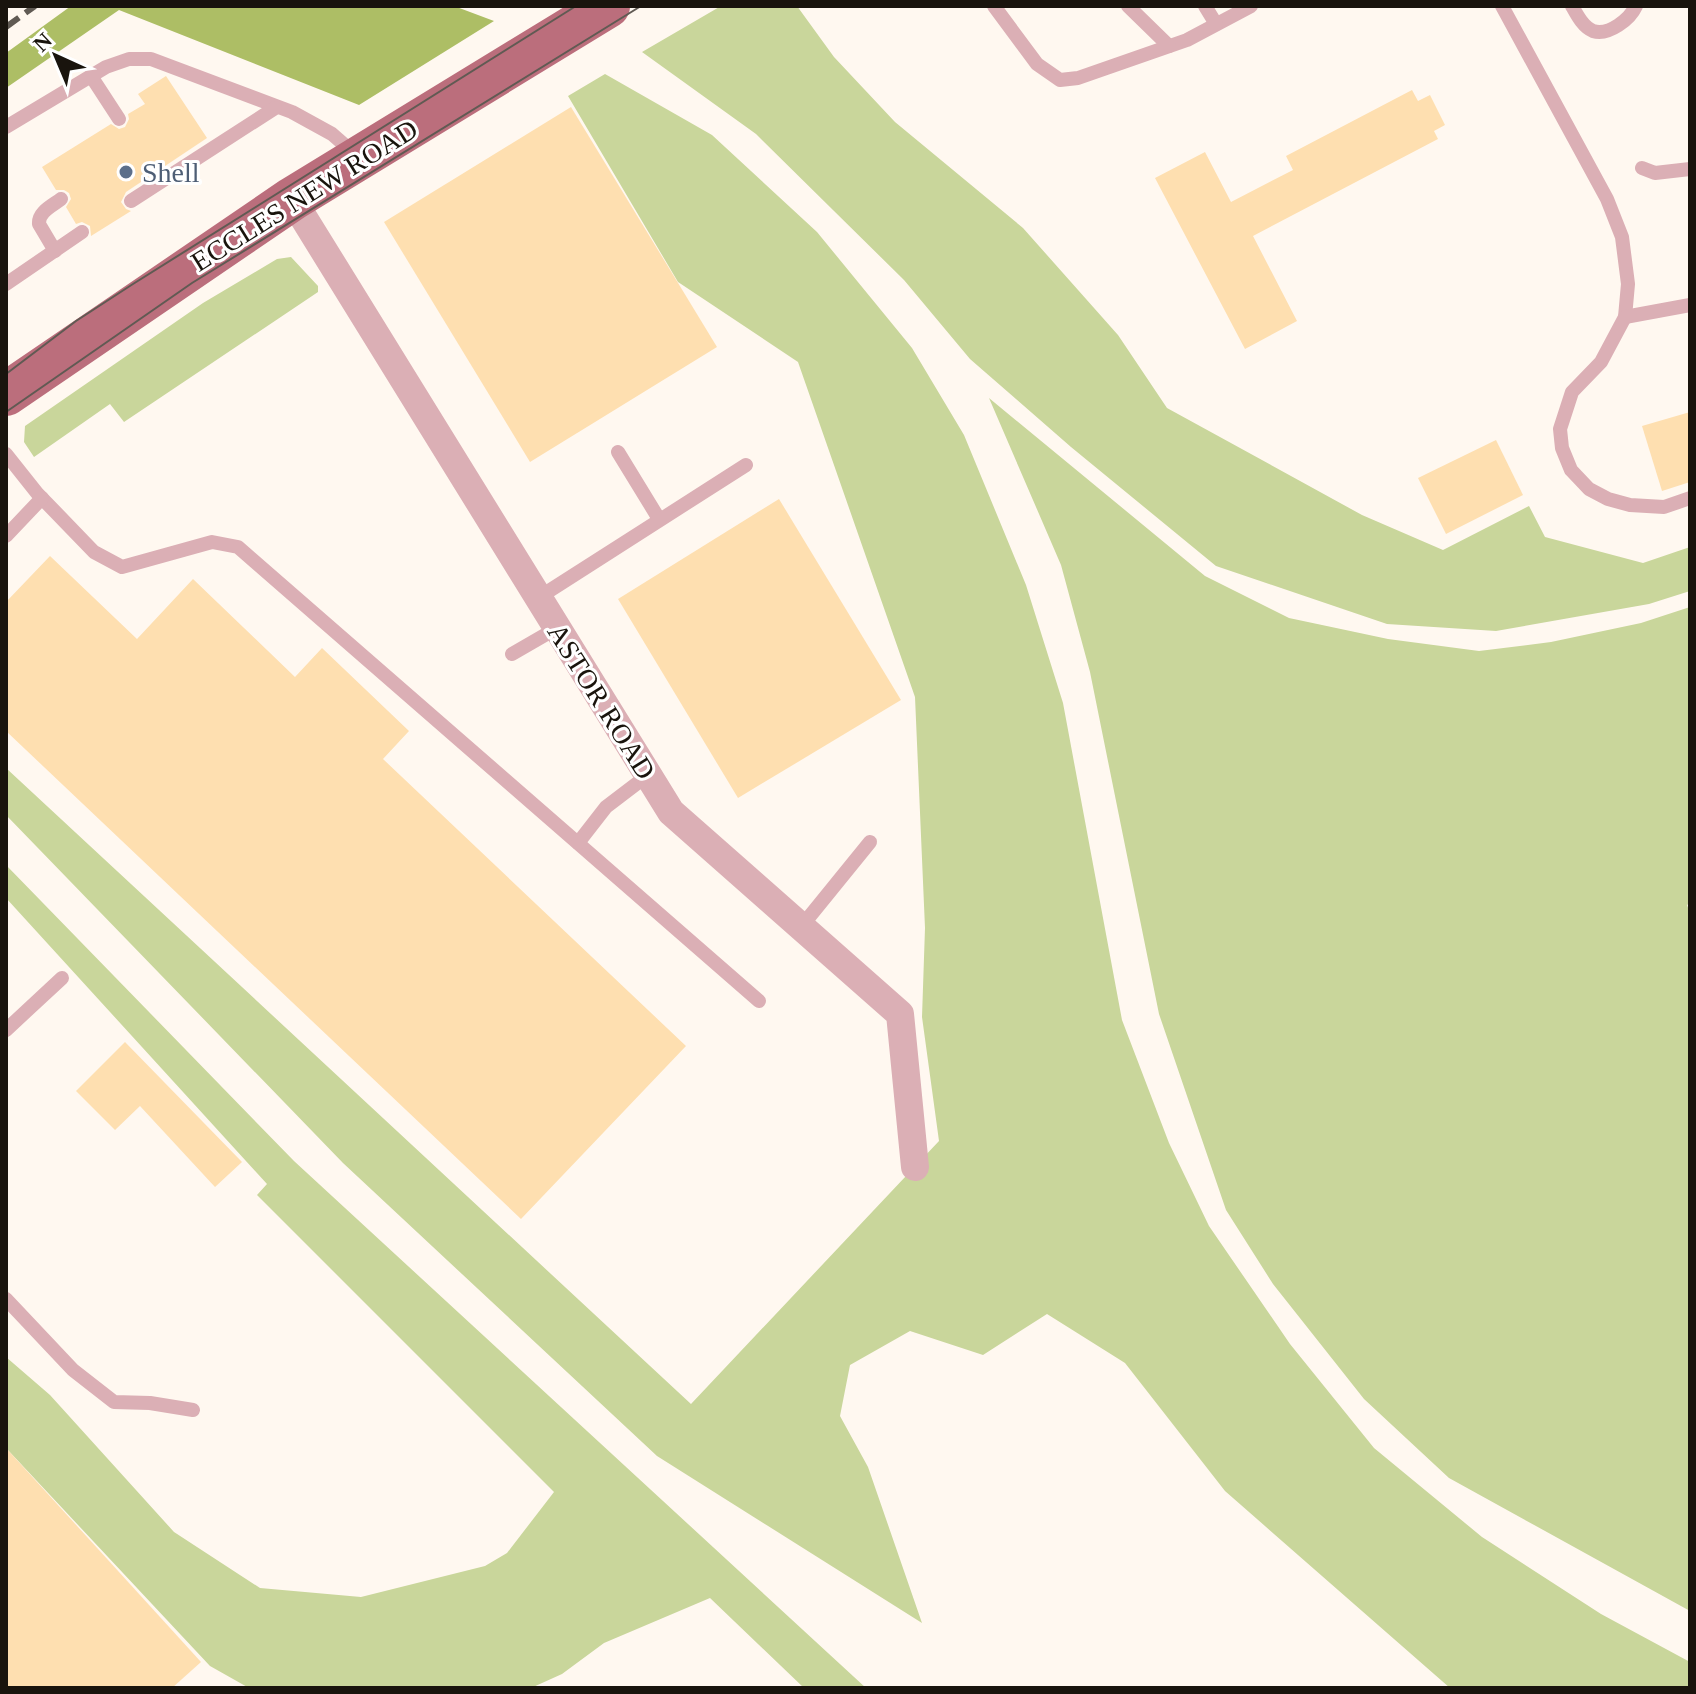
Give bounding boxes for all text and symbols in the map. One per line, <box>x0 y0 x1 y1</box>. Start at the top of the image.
north arrow <box>16 16 96 96</box>
text: N <box>28 27 57 56</box>
street label: ECCLES NEW ROAD <box>185 113 423 278</box>
place label: Shell <box>142 157 200 188</box>
marker: Shell <box>117 163 135 181</box>
street label: ASTOR ROAD <box>541 618 662 785</box>

